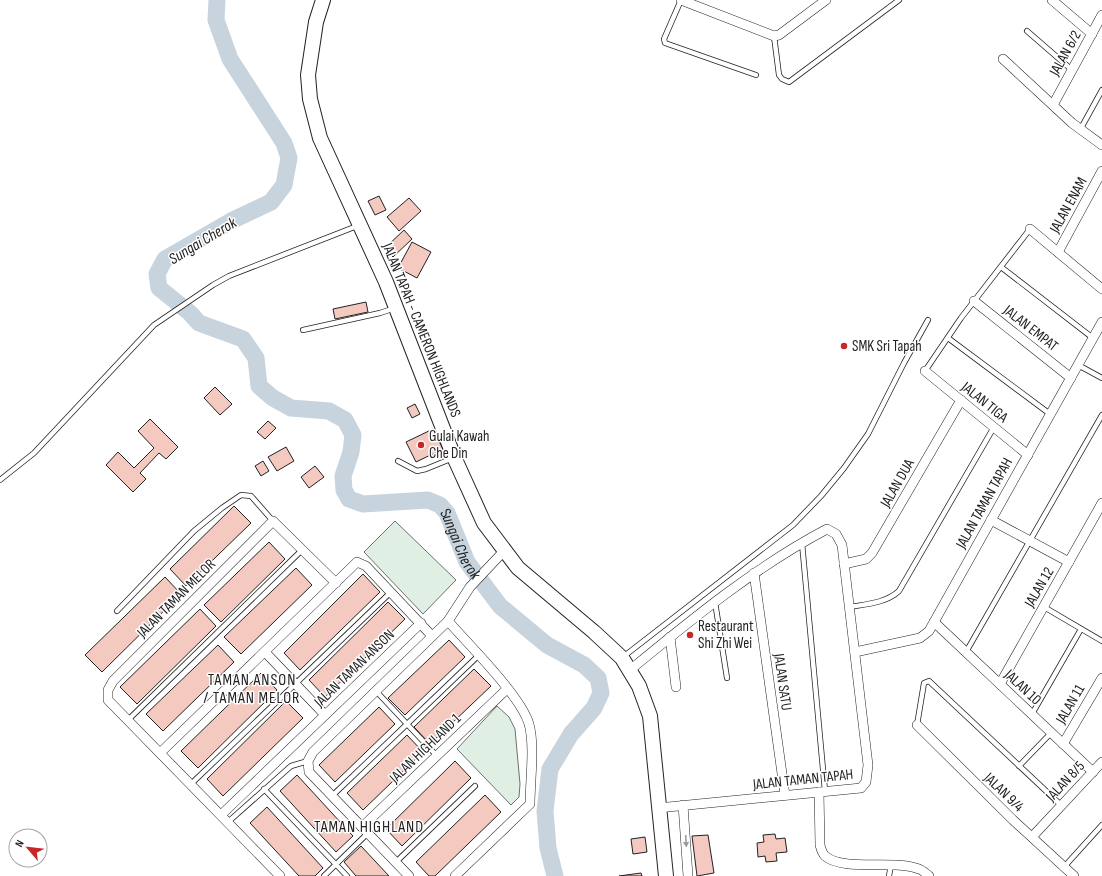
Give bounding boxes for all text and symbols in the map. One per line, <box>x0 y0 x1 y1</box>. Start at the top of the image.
street label: JALAN 6/2 <box>1045 27 1086 80</box>
street label: JALAN ENAM <box>1045 174 1092 237</box>
water label: Sungai Cherok <box>165 213 241 269</box>
street label: JALAN TAPAH - CAMERON HIGHLANDS <box>377 239 465 420</box>
street label: JALAN EMPAT <box>999 300 1062 356</box>
place label: SMK Sri Tapah <box>852 337 922 356</box>
marker: SMK Sri Tapah <box>839 341 849 351</box>
street label: JALAN TIGA <box>957 377 1012 427</box>
place label: Gulai Kawah Che Din <box>429 427 489 463</box>
marker: Gulai Kawah Che Din <box>416 440 426 450</box>
street label: JALAN DUA <box>876 455 919 512</box>
street label: JALAN TAMAN TAPAH <box>951 455 1017 553</box>
water label: Sungai Cherok <box>436 504 485 584</box>
street label: JALAN TAMAN MELOR <box>132 555 220 642</box>
street label: JALAN 12 <box>1020 564 1058 612</box>
place label: Restaurant Shi Zhi Wei <box>698 617 754 653</box>
street label: JALAN TAMAN ANSON <box>309 625 399 712</box>
marker: Restaurant Shi Zhi Wei <box>685 630 695 640</box>
street label: JALAN SATU <box>769 651 796 712</box>
street label: JALAN 10 <box>1000 665 1045 709</box>
district label: TAMAN ANSON / TAMAN MELOR <box>204 671 300 708</box>
street label: JALAN 11 <box>1051 681 1090 728</box>
street label: JALAN HIGHLAND 1 <box>385 709 466 788</box>
street label: JALAN 8/5 <box>1041 757 1089 806</box>
street label: JALAN TAMAN TAPAH <box>751 765 854 794</box>
street label: JALAN 9/4 <box>979 768 1028 816</box>
district label: TAMAN HIGHLAND <box>314 818 424 837</box>
north arrow <box>8 828 48 868</box>
one-way arrow <box>682 835 689 847</box>
text: N <box>12 838 27 849</box>

